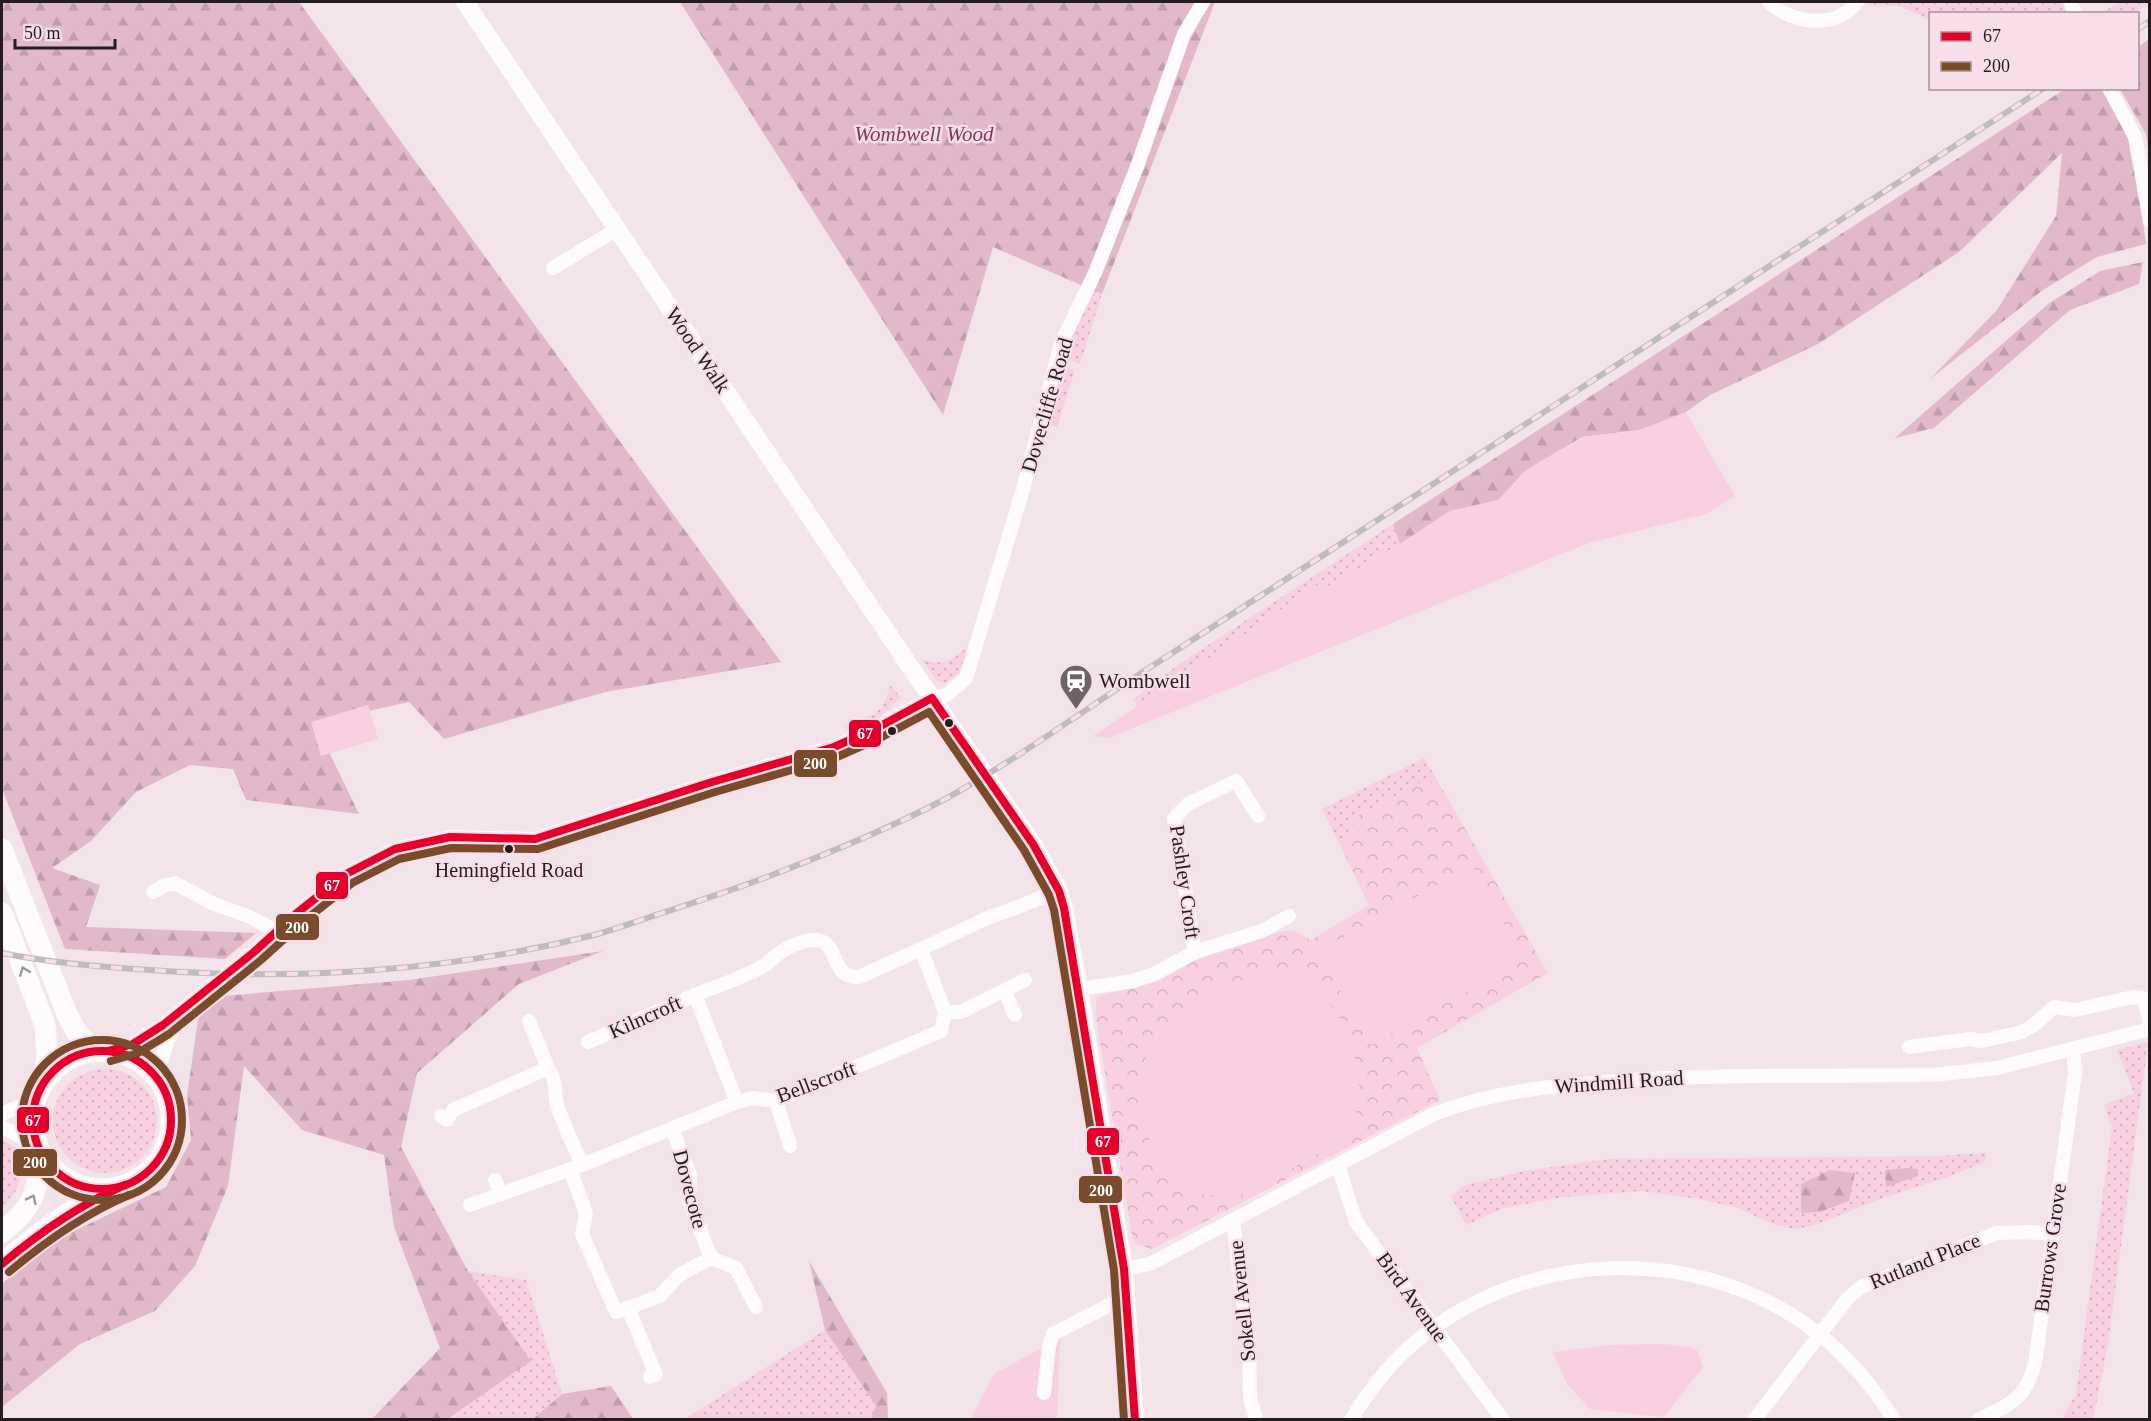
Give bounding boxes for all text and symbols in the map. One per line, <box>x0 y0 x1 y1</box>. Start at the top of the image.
scale bar <box>15 12 116 50</box>
legend <box>1929 12 2139 90</box>
text: 50 m <box>24 23 61 43</box>
text: 67 <box>1983 26 2001 46</box>
text: 200 <box>1983 56 2010 76</box>
park label: Wombwell Wood <box>854 122 994 146</box>
street label: Wood Walk <box>661 303 736 398</box>
street label: Dovecliffe Road <box>1016 334 1078 475</box>
station icon: Wombwell <box>1058 663 1094 710</box>
place label: Wombwell <box>1099 669 1191 693</box>
unlabelled marker <box>943 717 955 729</box>
line badge: 67 <box>848 719 882 748</box>
text: 67 <box>857 725 873 742</box>
unlabelled marker <box>886 725 898 737</box>
line badge: 200 <box>793 749 838 778</box>
text: 200 <box>803 755 827 772</box>
street label: Pashley Croft <box>1165 823 1205 941</box>
marker: Hemingfield Road <box>503 843 515 855</box>
place label: Hemingfield Road <box>435 859 583 882</box>
line badge: 67 <box>315 871 349 900</box>
text: 67 <box>324 877 340 894</box>
line badge: 200 <box>275 913 320 941</box>
text: 200 <box>285 919 309 936</box>
one-way arrow <box>19 966 31 977</box>
street label: Kilncroft <box>605 990 685 1044</box>
street label: Bellscroft <box>773 1056 859 1108</box>
street label: Windmill Road <box>1554 1065 1685 1098</box>
line badge: 67 <box>16 1106 50 1134</box>
text: 67 <box>25 1112 41 1129</box>
line badge: 67 <box>1086 1127 1120 1156</box>
text: 67 <box>1095 1133 1111 1150</box>
street label: Dovecote <box>668 1147 712 1231</box>
line badge: 200 <box>12 1148 58 1177</box>
text: 200 <box>23 1154 47 1171</box>
line badge: 200 <box>1078 1175 1123 1204</box>
text: 200 <box>1089 1182 1113 1199</box>
street label: Burrows Grove <box>2029 1182 2071 1314</box>
one-way arrow <box>24 1194 36 1205</box>
street label: Rutland Place <box>1866 1228 1984 1294</box>
street label: Sokell Avenue <box>1224 1239 1260 1363</box>
street label: Bird Avenue <box>1371 1247 1453 1347</box>

